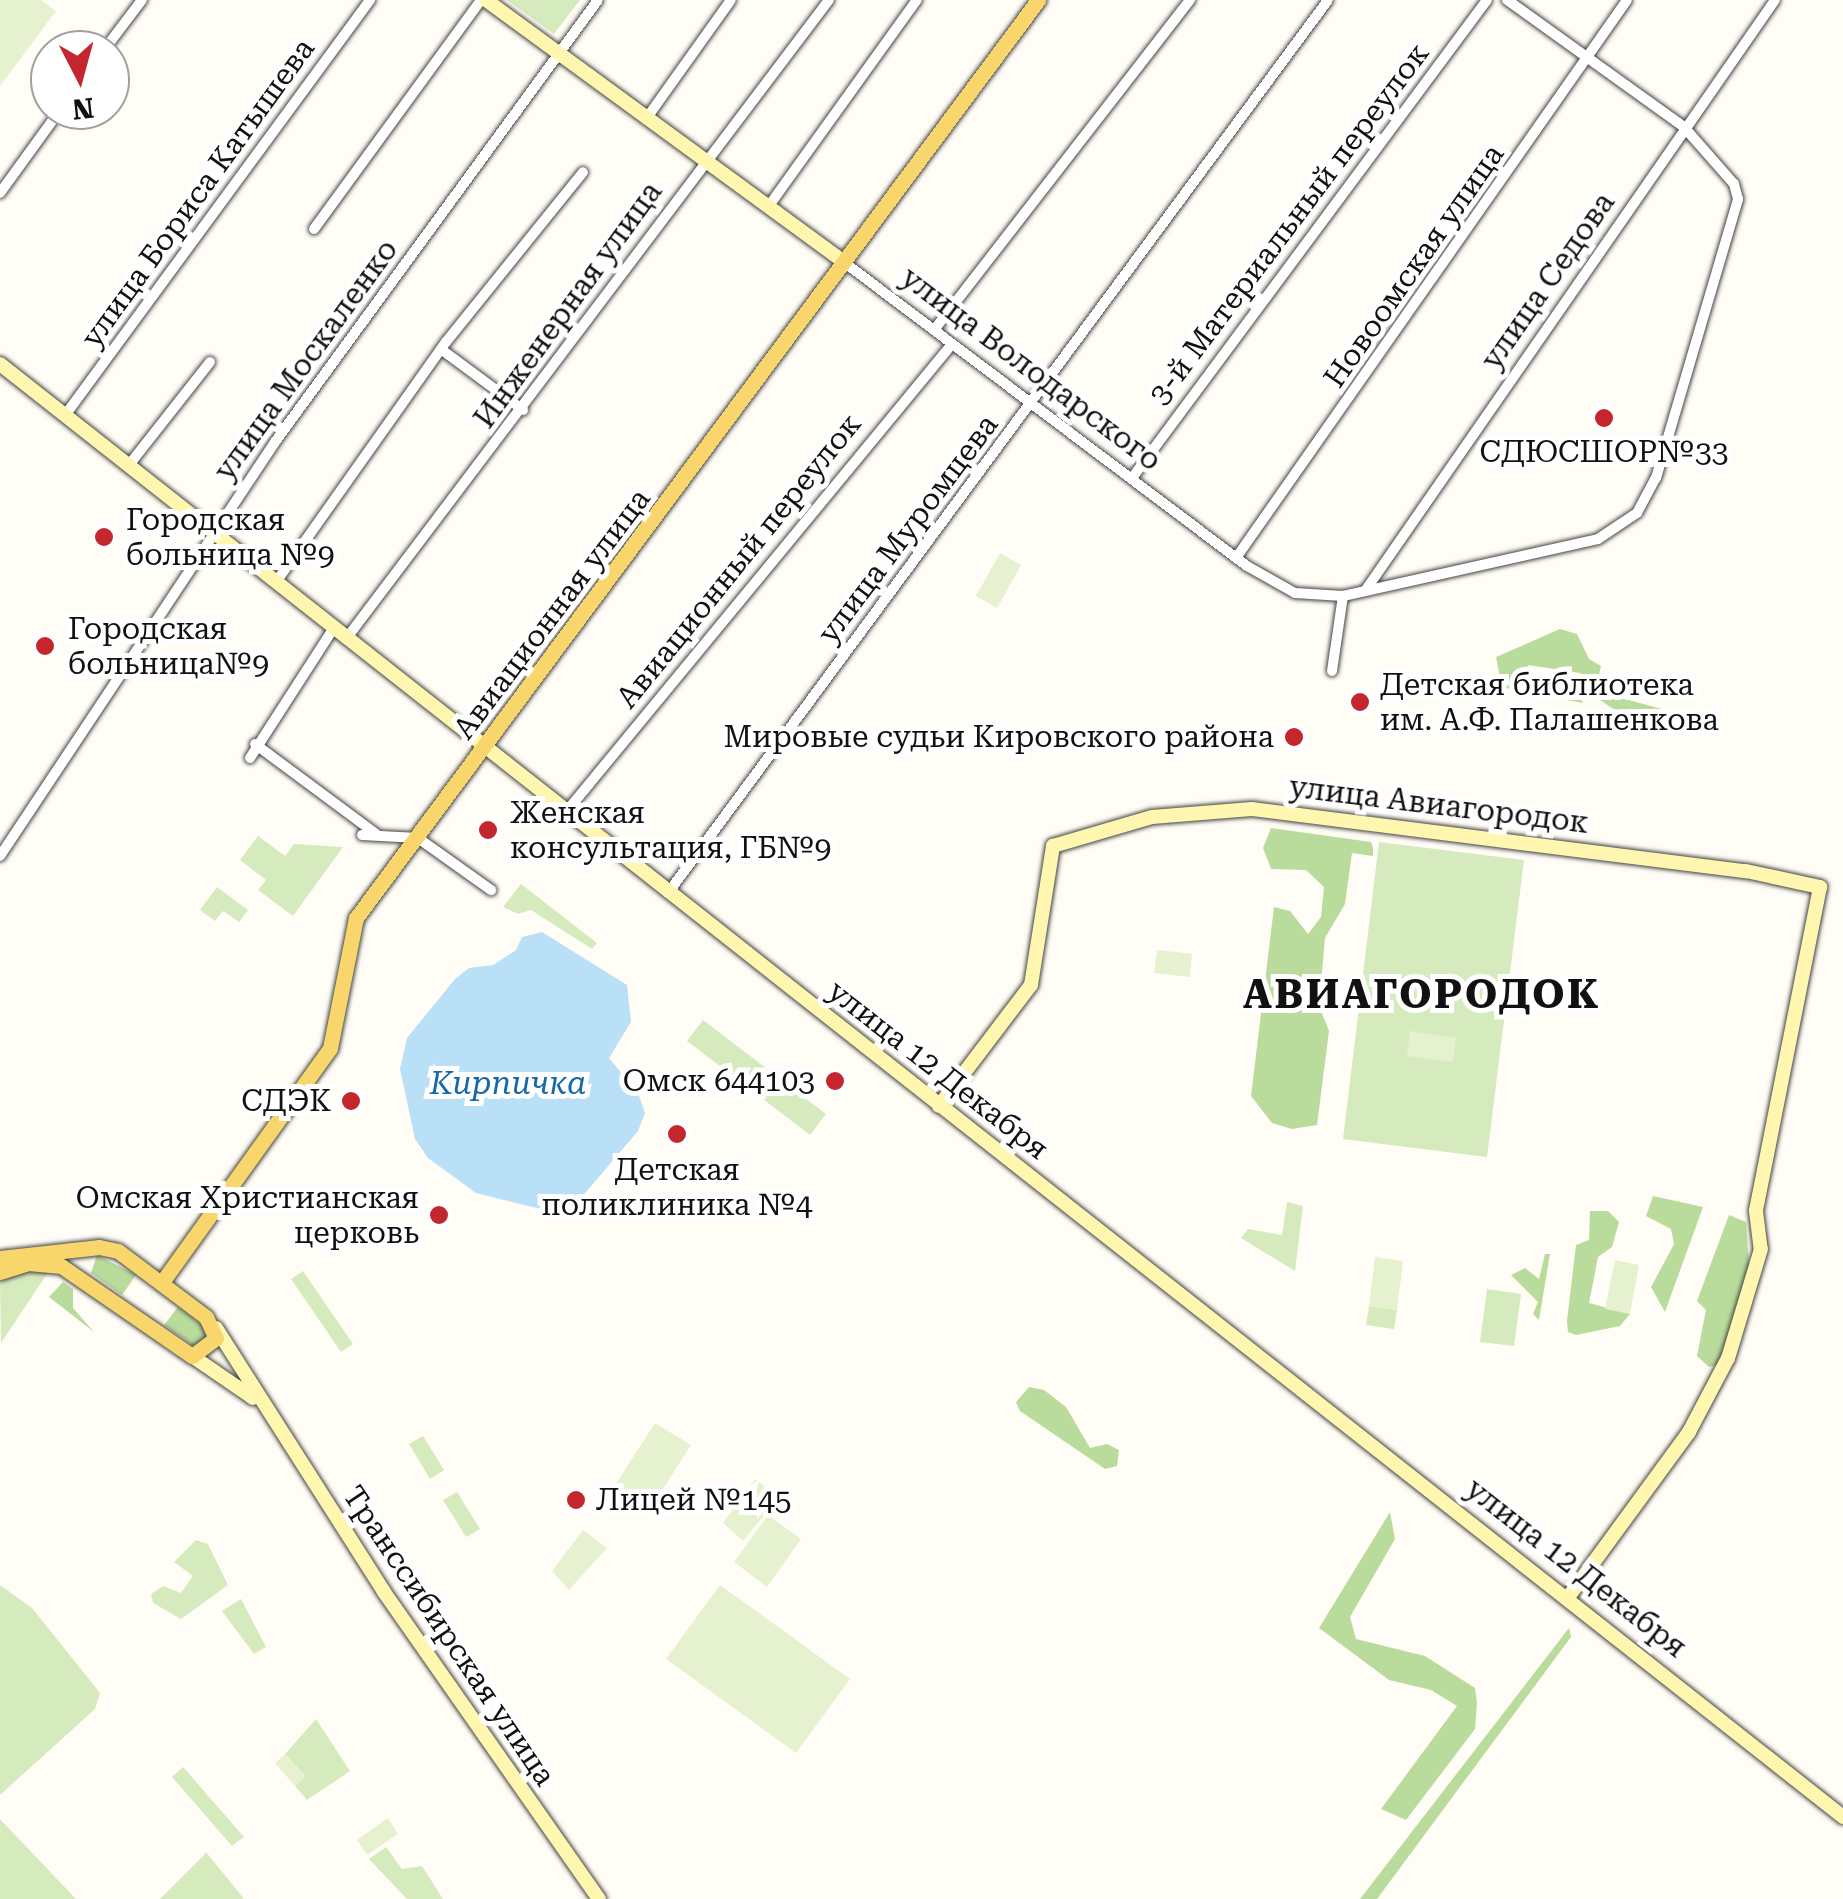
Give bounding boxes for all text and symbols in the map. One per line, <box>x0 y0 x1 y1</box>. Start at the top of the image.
north arrow <box>30 30 130 130</box>
street label: улица Бориса Катышева <box>74 31 322 355</box>
street label: 3-й Материальный переулок <box>1141 36 1437 412</box>
text: N <box>71 91 95 126</box>
street label: Новоомская улица <box>1316 137 1512 395</box>
street label: Инженерная улица <box>467 175 669 435</box>
street label: улица Седова <box>1474 186 1622 376</box>
street label: улица Москаленко <box>206 233 406 487</box>
street label: улица Володарского <box>894 259 1168 479</box>
street label: Авиационный переулок <box>609 406 869 716</box>
marker: СДЮСШОР№33 <box>1593 407 1615 429</box>
street label: улица Муромцева <box>810 408 1006 650</box>
place label: СДЮСШОР№33 <box>1479 434 1729 470</box>
street label: Авиационная улица <box>446 482 658 746</box>
place label: Городская больница №9 <box>126 502 335 572</box>
marker: Городская больница №9 <box>91 524 117 550</box>
place label: Городская больница№9 <box>68 611 269 682</box>
marker: Городская больница№9 <box>32 633 58 659</box>
place label: Детская библиотека им. А.Ф. Палашенкова <box>1380 667 1719 738</box>
marker: Детская библиотека им. А.Ф. Палашенкова <box>1349 691 1371 713</box>
place label: Мировые судьи Кировского района <box>724 719 1274 755</box>
marker: Мировые судьи Кировского района <box>1283 726 1305 748</box>
street label: улица Авиагородок <box>1287 769 1591 841</box>
place label: Женская консультация, ГБ№9 <box>510 795 831 866</box>
marker: Женская консультация, ГБ№9 <box>475 817 501 843</box>
district label: АВИАГОРОДОК <box>1243 971 1601 1019</box>
street label: улица 12 Декабря <box>821 973 1055 1167</box>
place label: Омск 644103 <box>623 1063 815 1099</box>
water label: Кирпичка <box>430 1064 586 1102</box>
marker: Омск 644103 <box>824 1070 846 1092</box>
place label: СДЭК <box>241 1083 331 1119</box>
marker: СДЭК <box>340 1090 362 1112</box>
marker: Детская поликлиника №4 <box>664 1121 690 1147</box>
place label: Детская поликлиника №4 <box>541 1152 813 1222</box>
place label: Омская Христианская церковь <box>76 1180 419 1250</box>
marker: Омская Христианская церковь <box>428 1204 450 1226</box>
street label: улица 12 Декабря <box>1459 1471 1693 1665</box>
street label: Транссибирская улица <box>335 1479 563 1793</box>
place label: Лицей №145 <box>596 1482 792 1518</box>
marker: Лицей №145 <box>565 1489 587 1511</box>

